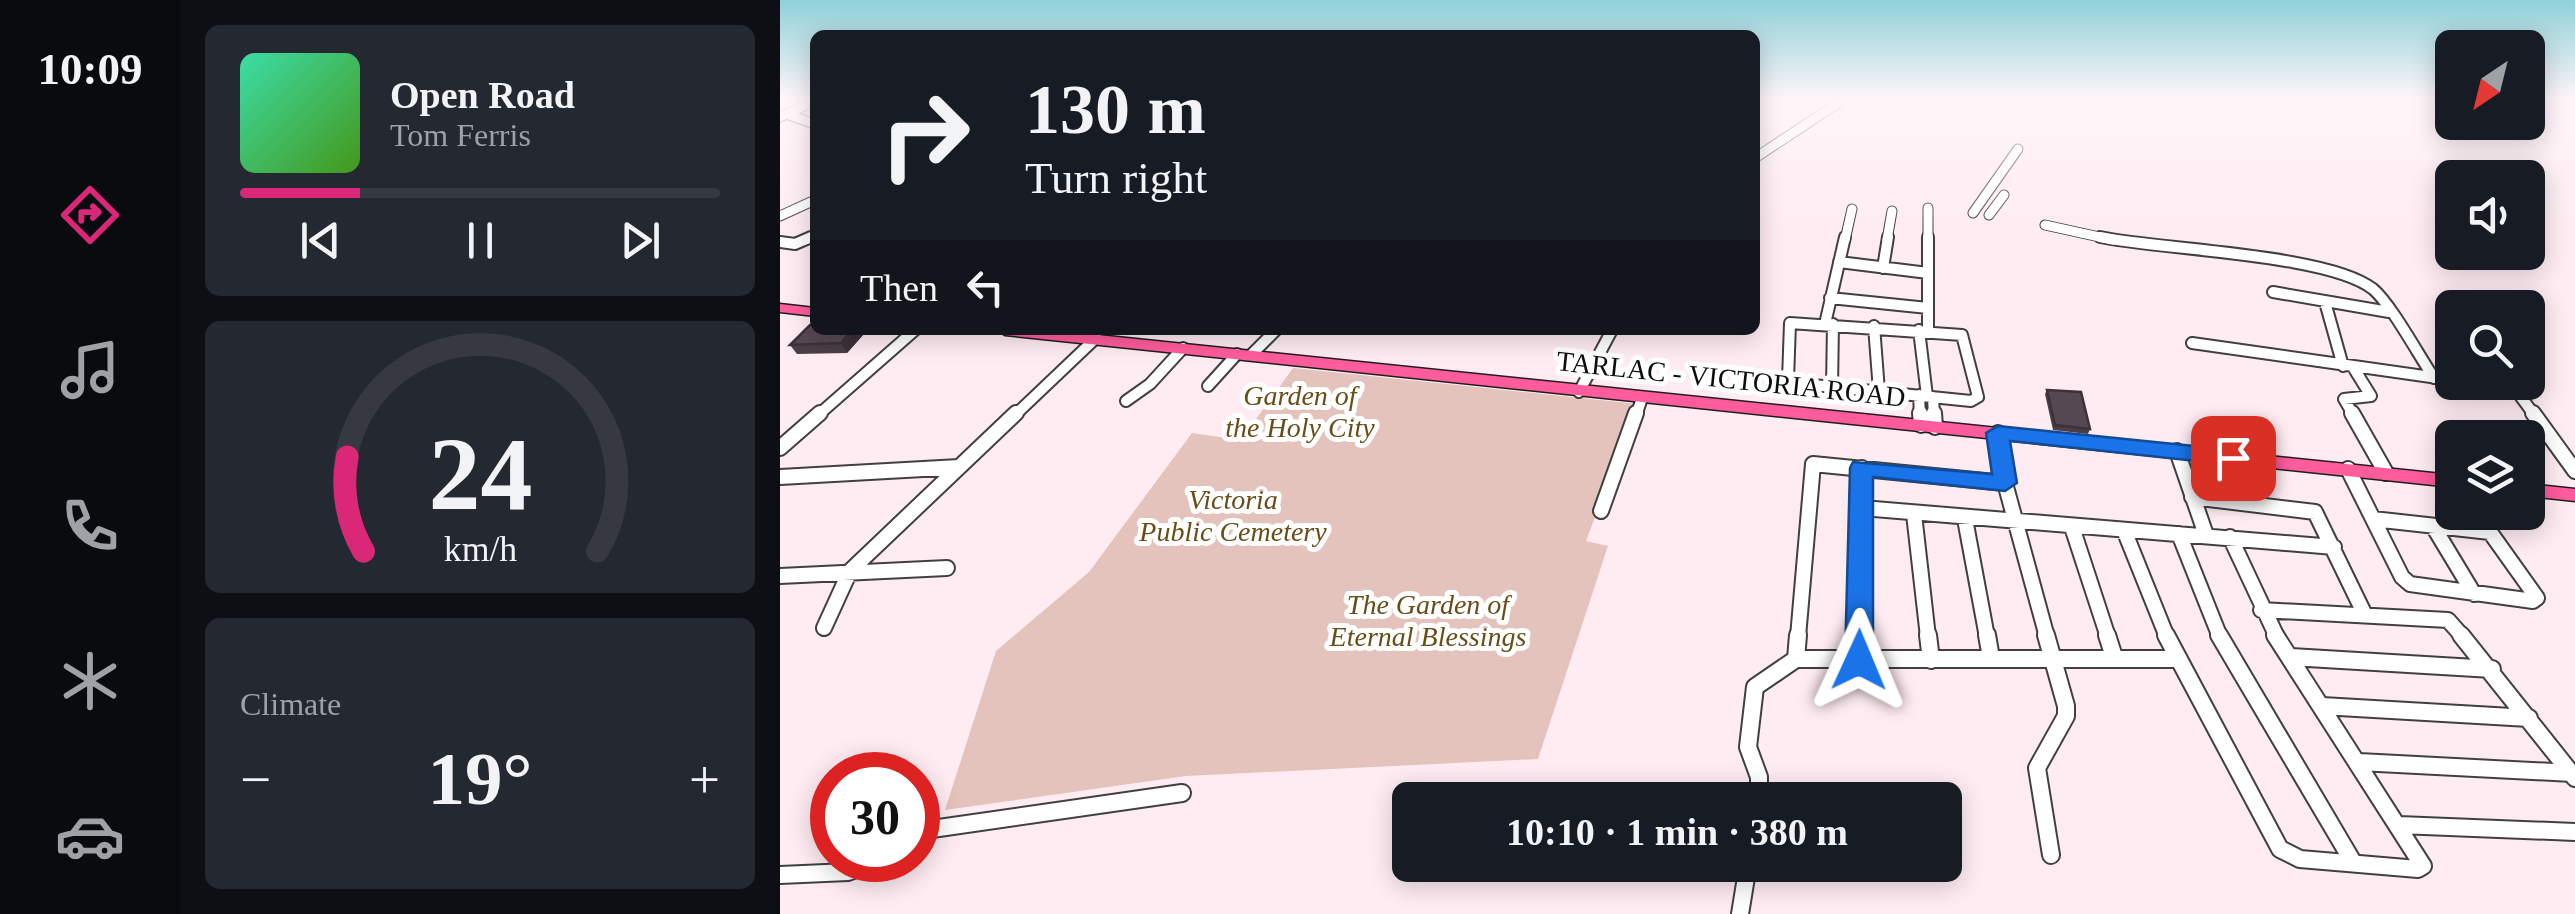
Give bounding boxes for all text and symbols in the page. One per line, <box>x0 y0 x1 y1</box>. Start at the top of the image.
north arrow <box>2435 30 2545 140</box>
map controls <box>2435 30 2545 530</box>
text: 10:09 <box>38 44 143 94</box>
icon: right <box>860 70 990 200</box>
text: 130 m <box>1025 71 1206 148</box>
text: Open Road <box>390 74 575 116</box>
text: Tom Ferris <box>390 117 531 153</box>
text: Turn right <box>1025 153 1207 203</box>
button: sound <box>2435 160 2545 270</box>
icon: directions <box>55 180 125 250</box>
icon: previous <box>293 213 348 268</box>
icon: pause <box>453 213 508 268</box>
icon: next <box>613 213 668 268</box>
icon: left <box>958 260 1013 315</box>
text: Then <box>860 267 938 309</box>
button: search <box>2435 290 2545 400</box>
icon: music <box>55 335 125 405</box>
street label: TARLAC - VICTORIA ROAD <box>1555 345 1907 413</box>
park label: Garden of the Holy City <box>1225 380 1375 443</box>
text: 24 <box>428 416 532 531</box>
pin <box>2191 416 2276 501</box>
button: layers <box>2435 420 2545 530</box>
icon: arrive <box>2206 431 2261 486</box>
park label: Victoria Public Cemetery <box>1138 484 1327 547</box>
icon: phone <box>55 491 125 561</box>
text: km/h <box>443 529 517 569</box>
park label: The Garden of Eternal Blessings <box>1329 589 1526 652</box>
position arrow <box>1807 608 1911 712</box>
icon: climate <box>55 646 125 716</box>
text: Climate <box>240 686 341 722</box>
text: 19° <box>428 737 533 820</box>
text: − <box>240 749 271 810</box>
text: + <box>689 749 720 810</box>
speed limit sign: 30 <box>810 752 940 882</box>
icon: car <box>55 801 125 871</box>
text: 10:10 · 1 min · 380 m <box>1506 811 1848 853</box>

